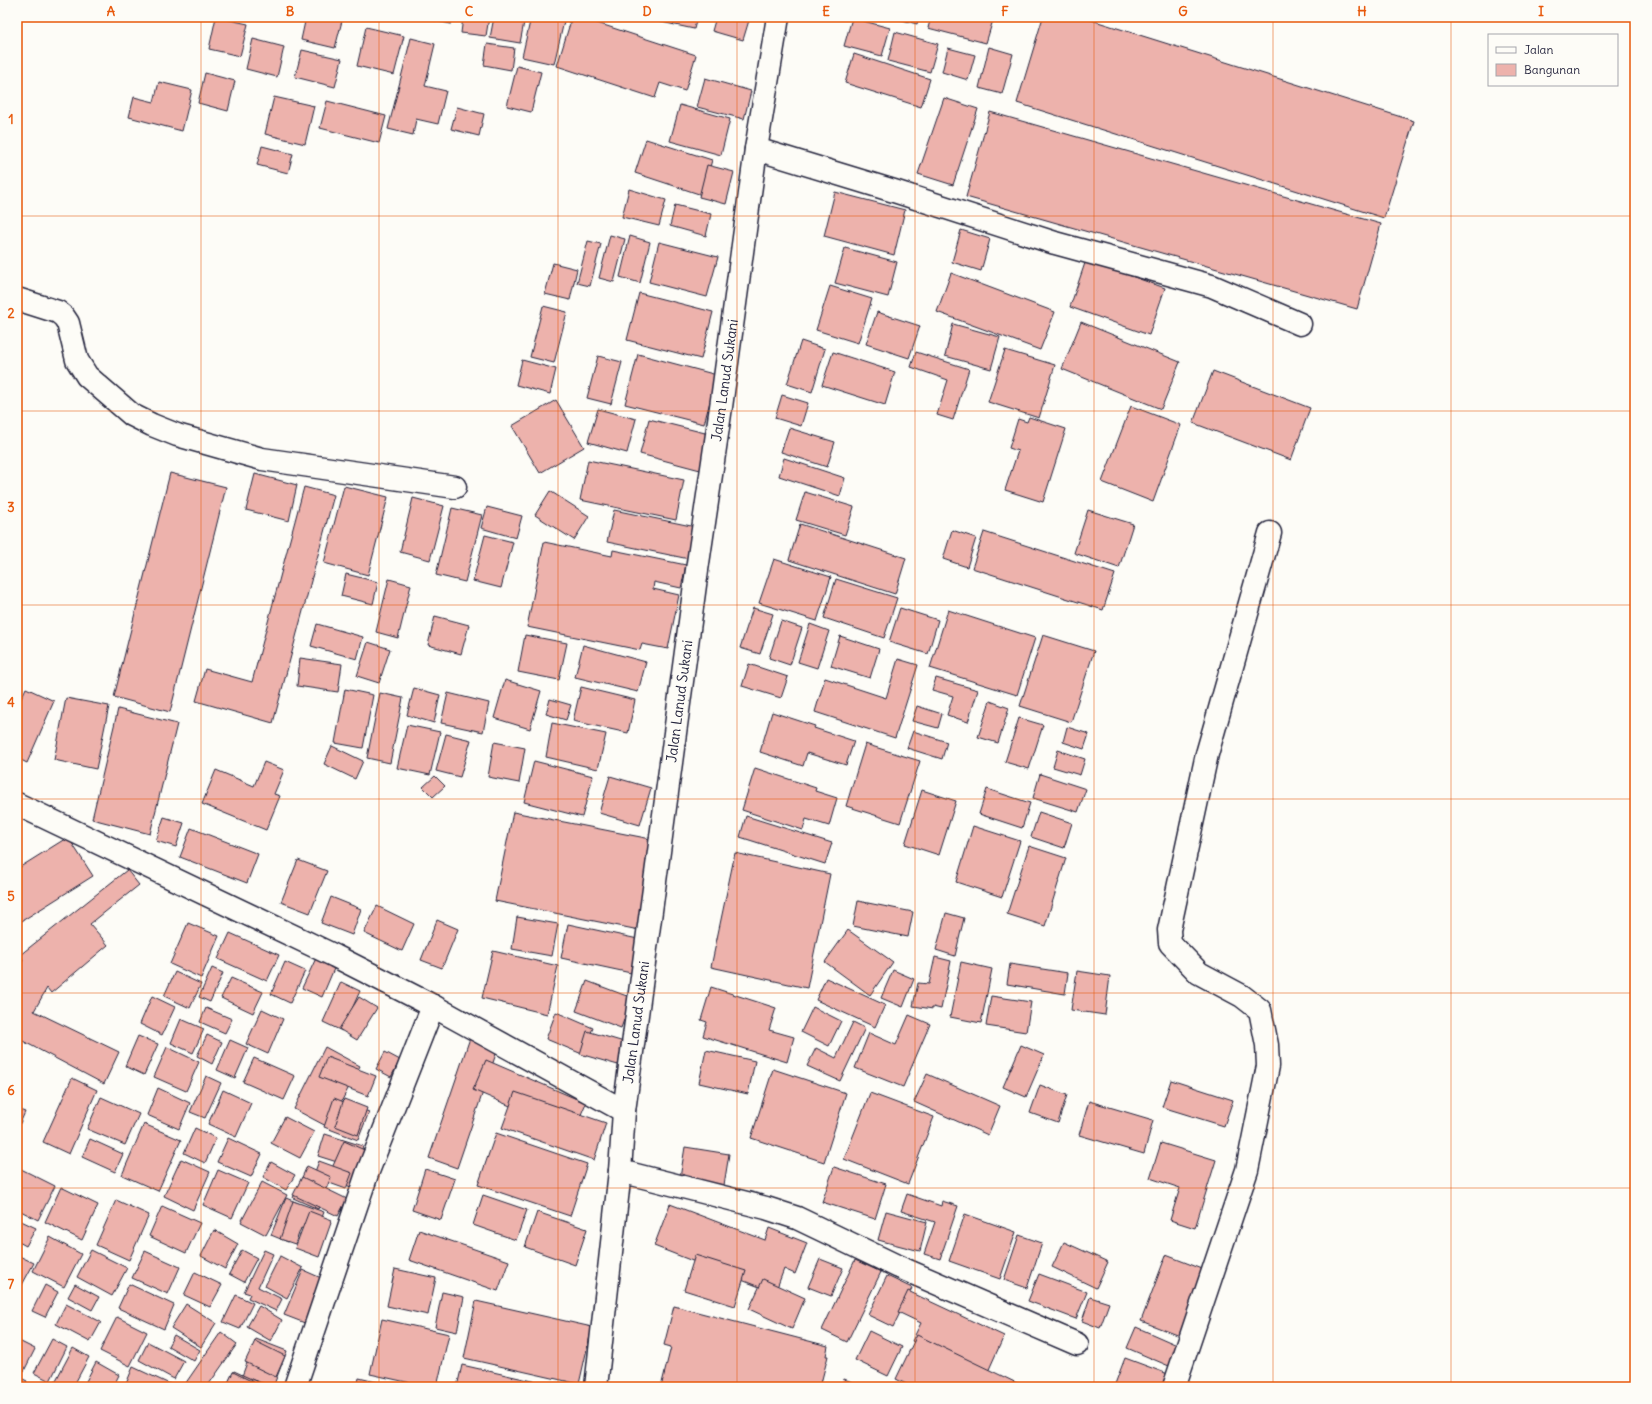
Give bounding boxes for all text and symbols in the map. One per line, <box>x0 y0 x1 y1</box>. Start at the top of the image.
text: A <box>107 3 116 20</box>
text: B <box>286 3 295 20</box>
text: C <box>465 3 474 20</box>
text: D <box>642 3 652 20</box>
text: E <box>822 3 830 20</box>
text: F <box>1001 3 1009 20</box>
text: G <box>1178 3 1188 20</box>
text: H <box>1357 3 1367 20</box>
text: I <box>1538 3 1544 20</box>
legend <box>1488 34 1618 86</box>
text: Jalan <box>1524 42 1553 57</box>
text: Bangunan <box>1524 62 1580 77</box>
text: 1 <box>8 111 14 128</box>
text: 2 <box>7 305 15 322</box>
street label: Jalan Lanud Sukani <box>707 318 742 443</box>
text: 3 <box>7 499 15 516</box>
street label: Jalan Lanud Sukani <box>662 639 696 763</box>
text: 4 <box>7 694 15 711</box>
text: 5 <box>7 888 15 905</box>
street label: Jalan Lanud Sukani <box>619 960 653 1085</box>
text: 6 <box>7 1082 15 1099</box>
text: 7 <box>8 1276 15 1293</box>

